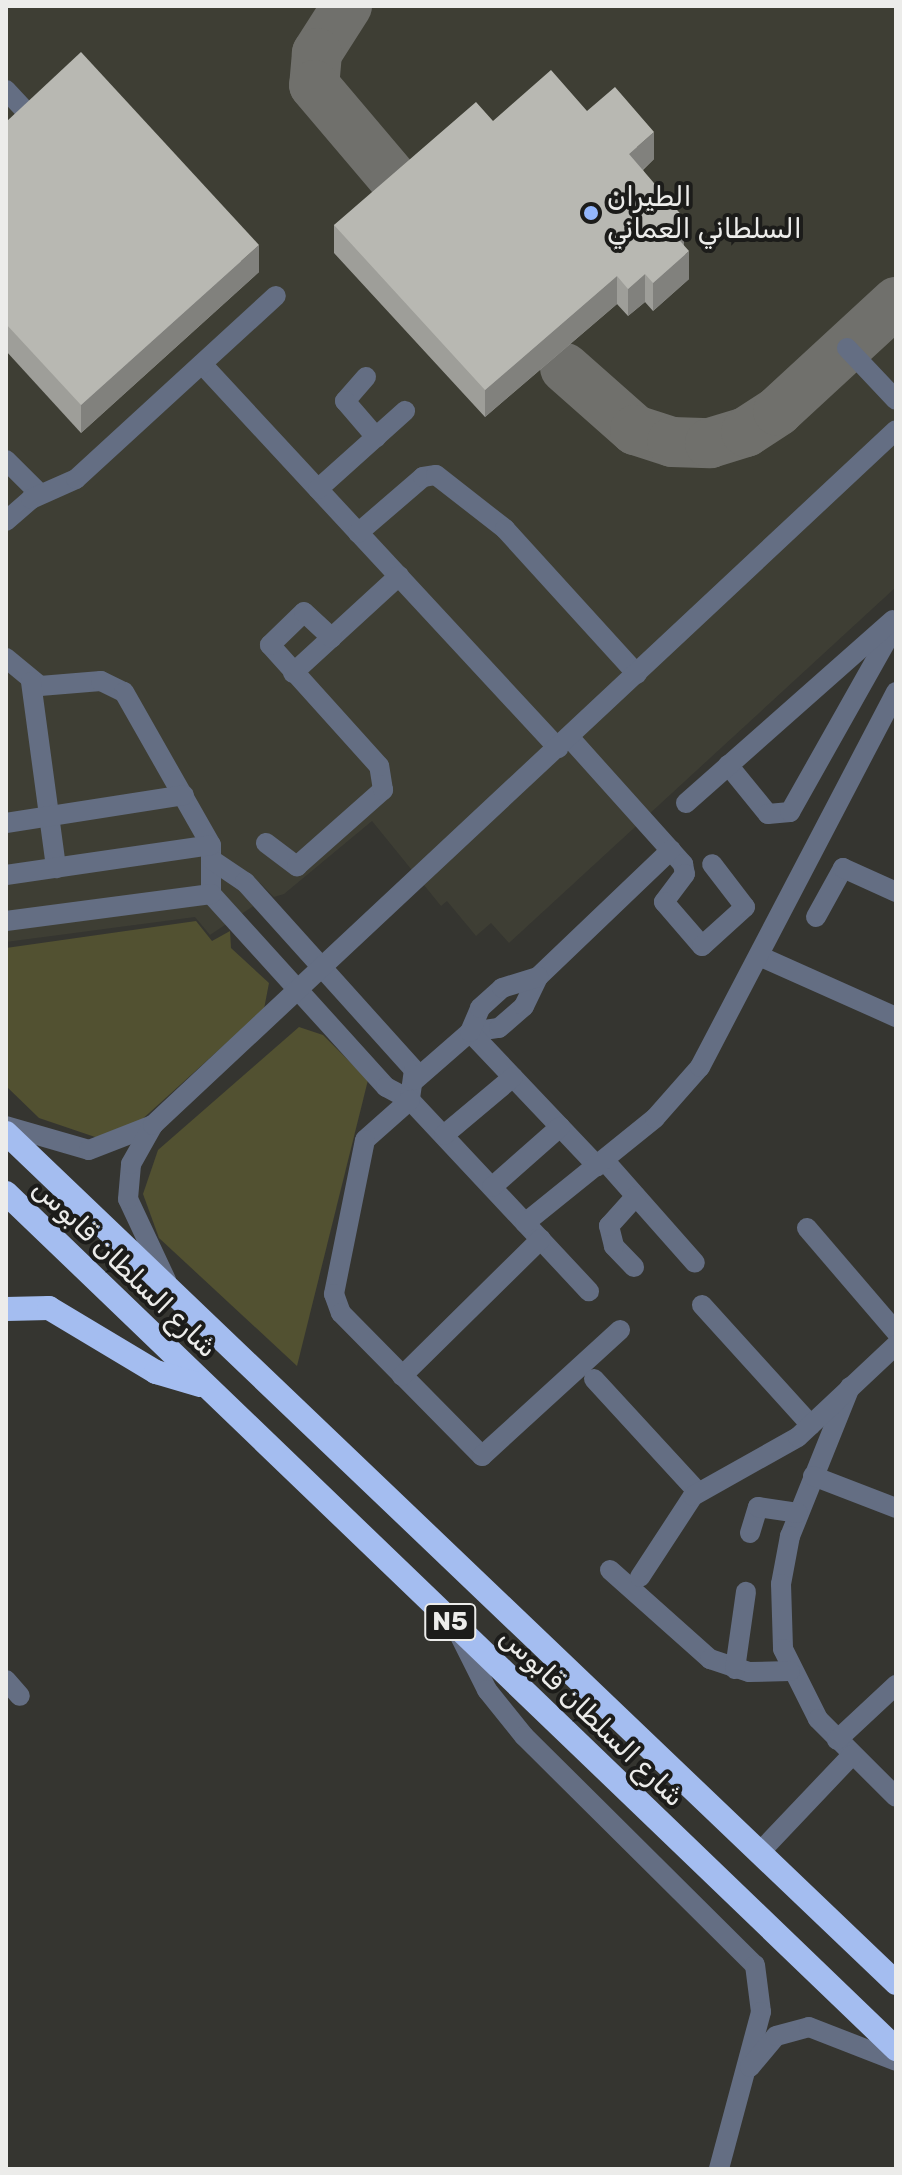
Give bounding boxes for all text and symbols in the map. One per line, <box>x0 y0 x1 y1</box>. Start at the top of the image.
place label: الطيران السلطاني العماني <box>607 180 802 246</box>
marker: الطيران السلطاني العماني <box>582 204 600 222</box>
street label: شارع السلطان قابوس <box>26 1171 224 1365</box>
road number: N5 <box>424 1600 476 1644</box>
street label: شارع السلطان قابوس <box>493 1620 691 1814</box>

